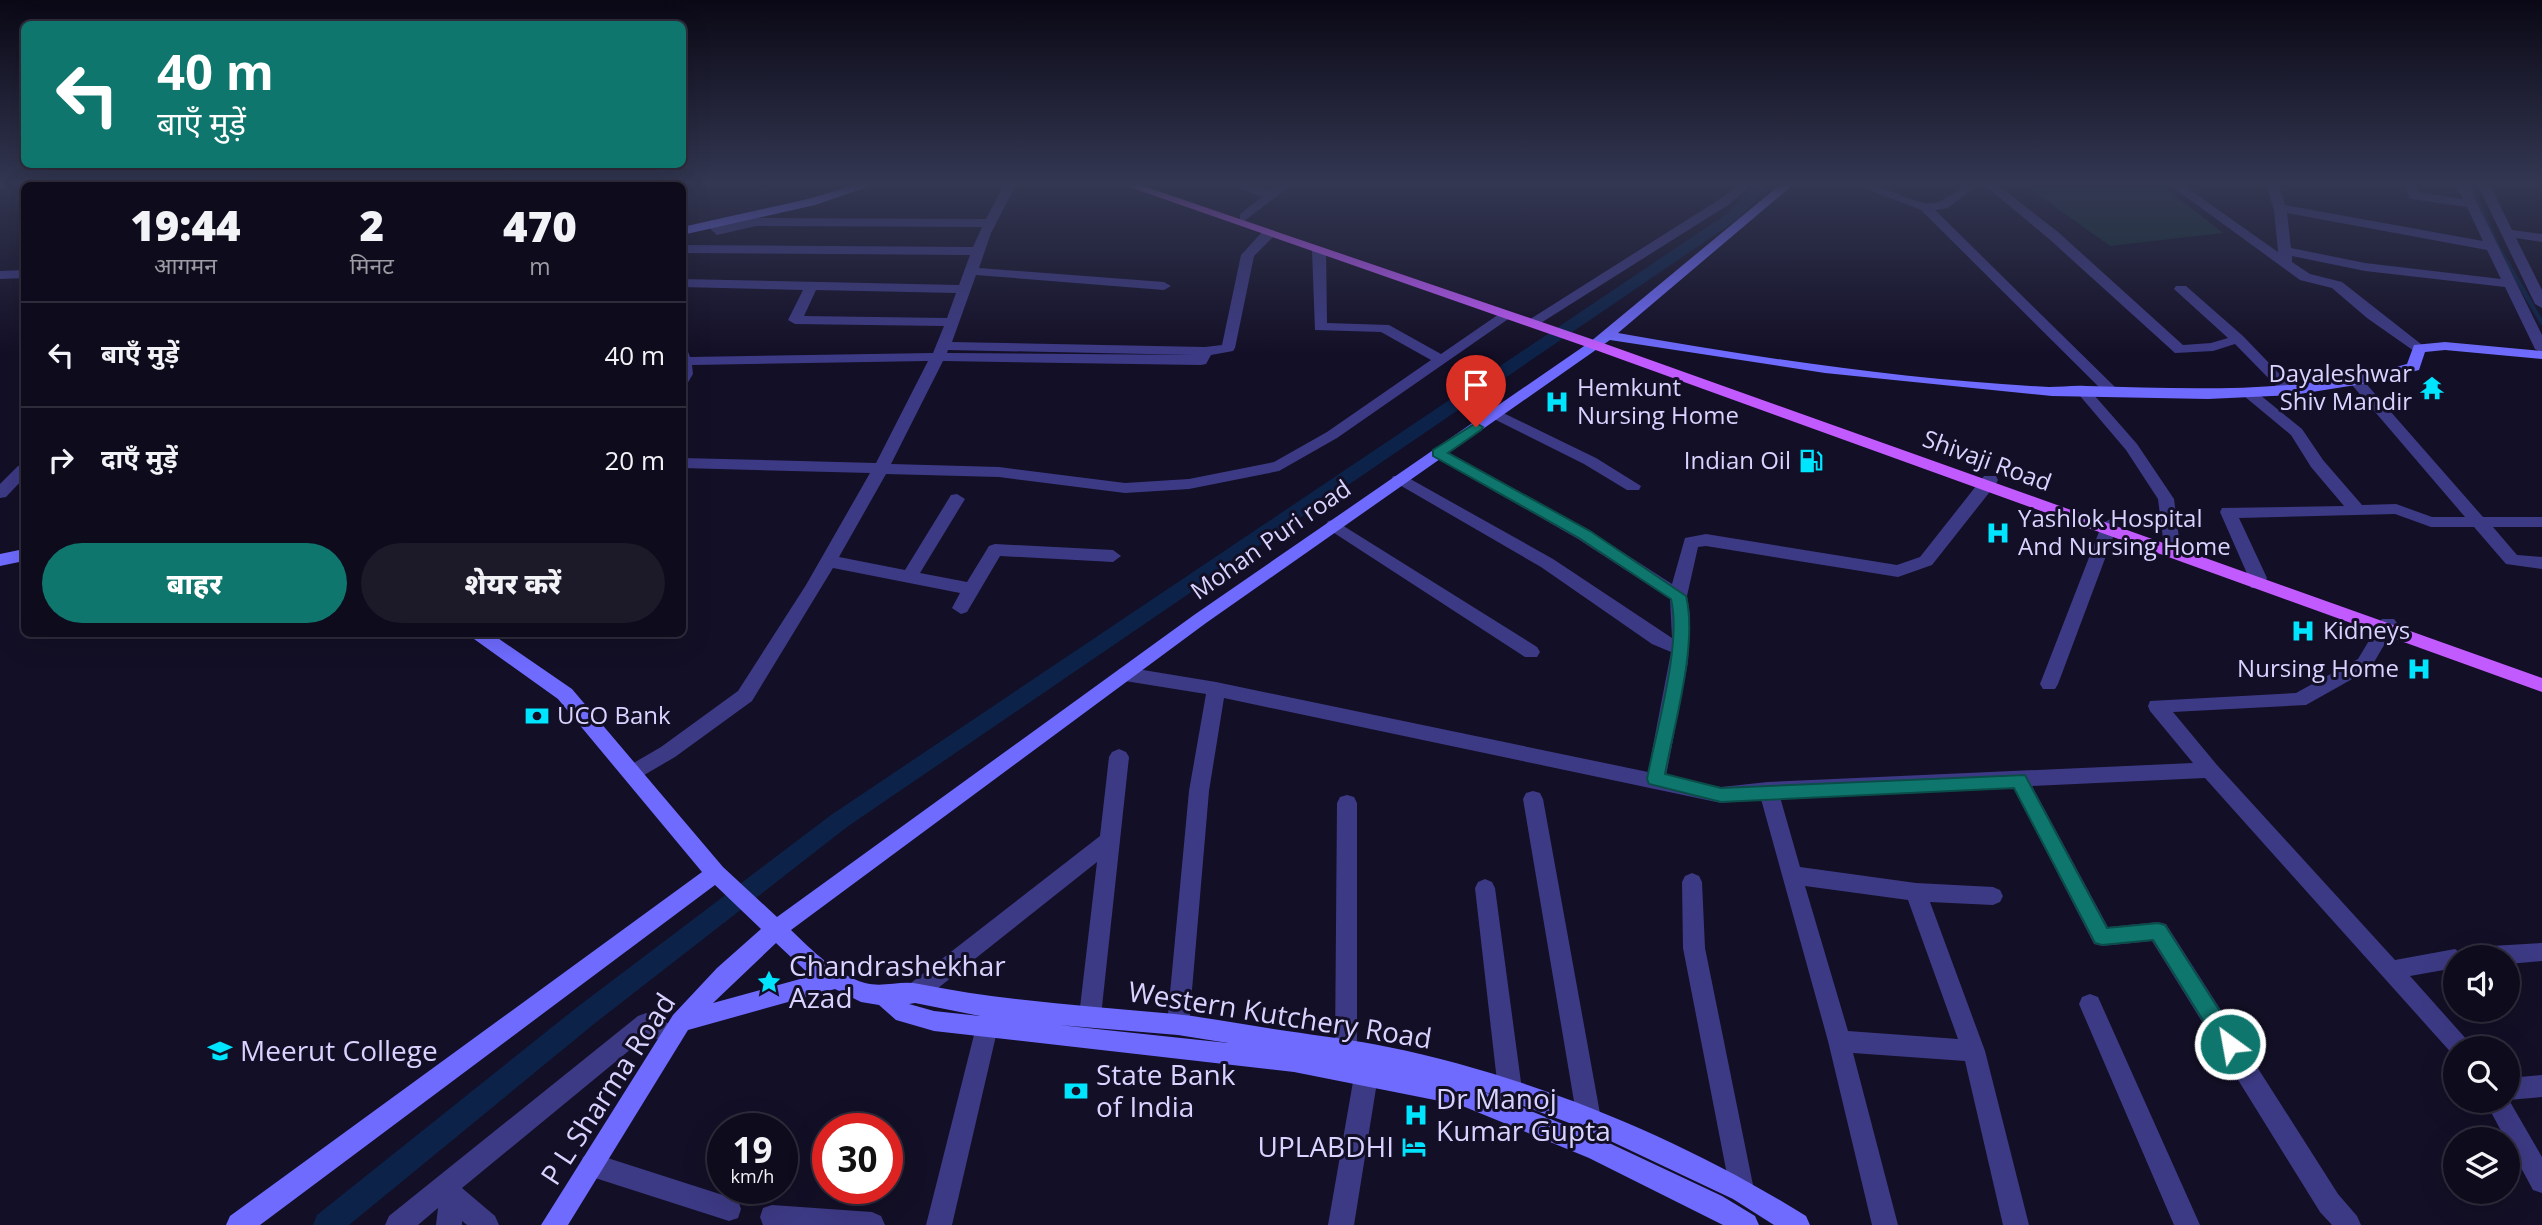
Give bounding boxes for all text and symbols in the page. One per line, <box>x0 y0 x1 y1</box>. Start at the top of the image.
text: 40 m <box>157 38 274 104</box>
icon: left <box>42 49 133 140</box>
text: बाएँ मुड़ें <box>157 101 246 144</box>
text: 19:44 <box>130 196 241 253</box>
text: 2 <box>360 196 384 253</box>
text: 470 <box>503 197 577 254</box>
text: आगमन <box>154 249 217 281</box>
text: मिनट <box>350 249 394 281</box>
text: m <box>529 250 551 282</box>
text: बाएँ मुड़ें <box>101 335 179 371</box>
icon: left <box>42 336 80 374</box>
text: 40 m <box>604 337 665 373</box>
pin <box>1446 355 1506 427</box>
place label: Dayaleshwar Shiv Mandir <box>2268 356 2412 417</box>
icon: arrive <box>1457 366 1495 404</box>
place label: Hemkunt Nursing Home <box>1577 370 1739 431</box>
temple icon: Dayaleshwar Shiv Mandir <box>2418 374 2446 402</box>
hospital icon: Hemkunt Nursing Home <box>1543 388 1571 416</box>
street label: Shivaji Road <box>1918 421 2057 498</box>
text: दाएँ मुड़ें <box>101 440 178 476</box>
icon: right <box>42 441 80 479</box>
text: 20 m <box>604 442 665 478</box>
place label: Indian Oil <box>1684 443 1791 476</box>
fuel station icon: Indian Oil <box>1797 447 1825 475</box>
street label: Mohan Puri road <box>1183 471 1357 606</box>
place label: Yashlok Hospital And Nursing Home <box>2018 501 2231 562</box>
hospital icon: Yashlok Hospital And Nursing Home <box>1984 519 2012 547</box>
button: बाहर <box>42 543 347 623</box>
button: शेयर करें <box>361 543 665 623</box>
place label: Kidneys <box>2323 613 2410 646</box>
hospital icon: Kidneys <box>2289 617 2317 645</box>
place label: Nursing Home <box>2237 651 2399 684</box>
hospital icon: Nursing Home <box>2405 655 2433 683</box>
place label: UCO Bank <box>557 698 671 731</box>
bank icon: UCO Bank <box>523 702 551 730</box>
map controls <box>2443 945 2520 1204</box>
button: sound <box>2443 945 2520 1022</box>
place label: Chandrashekhar Azad <box>789 946 1006 1016</box>
place icon: Chandrashekhar Azad <box>755 968 783 996</box>
street label: Western Kutchery Road <box>1126 971 1435 1057</box>
street label: P L Sharma Road <box>531 985 683 1192</box>
position arrow <box>2193 1007 2267 1081</box>
place label: Meerut College <box>240 1031 438 1069</box>
button: search <box>2443 1036 2520 1113</box>
school or university icon: Meerut College <box>206 1037 234 1065</box>
place label: State Bank of India <box>1096 1055 1236 1125</box>
bank icon: State Bank of India <box>1062 1077 1090 1105</box>
place label: Dr Manoj Kumar Gupta <box>1436 1079 1611 1149</box>
hospital icon: Dr Manoj Kumar Gupta <box>1402 1101 1430 1129</box>
speed limit sign: 30 <box>812 1113 903 1204</box>
text: 19 <box>732 1126 773 1173</box>
place label: UPLABDHI <box>1258 1127 1394 1165</box>
button: layers <box>2443 1127 2520 1204</box>
hotel icon: UPLABDHI <box>1400 1133 1428 1161</box>
text: km/h <box>731 1164 774 1188</box>

